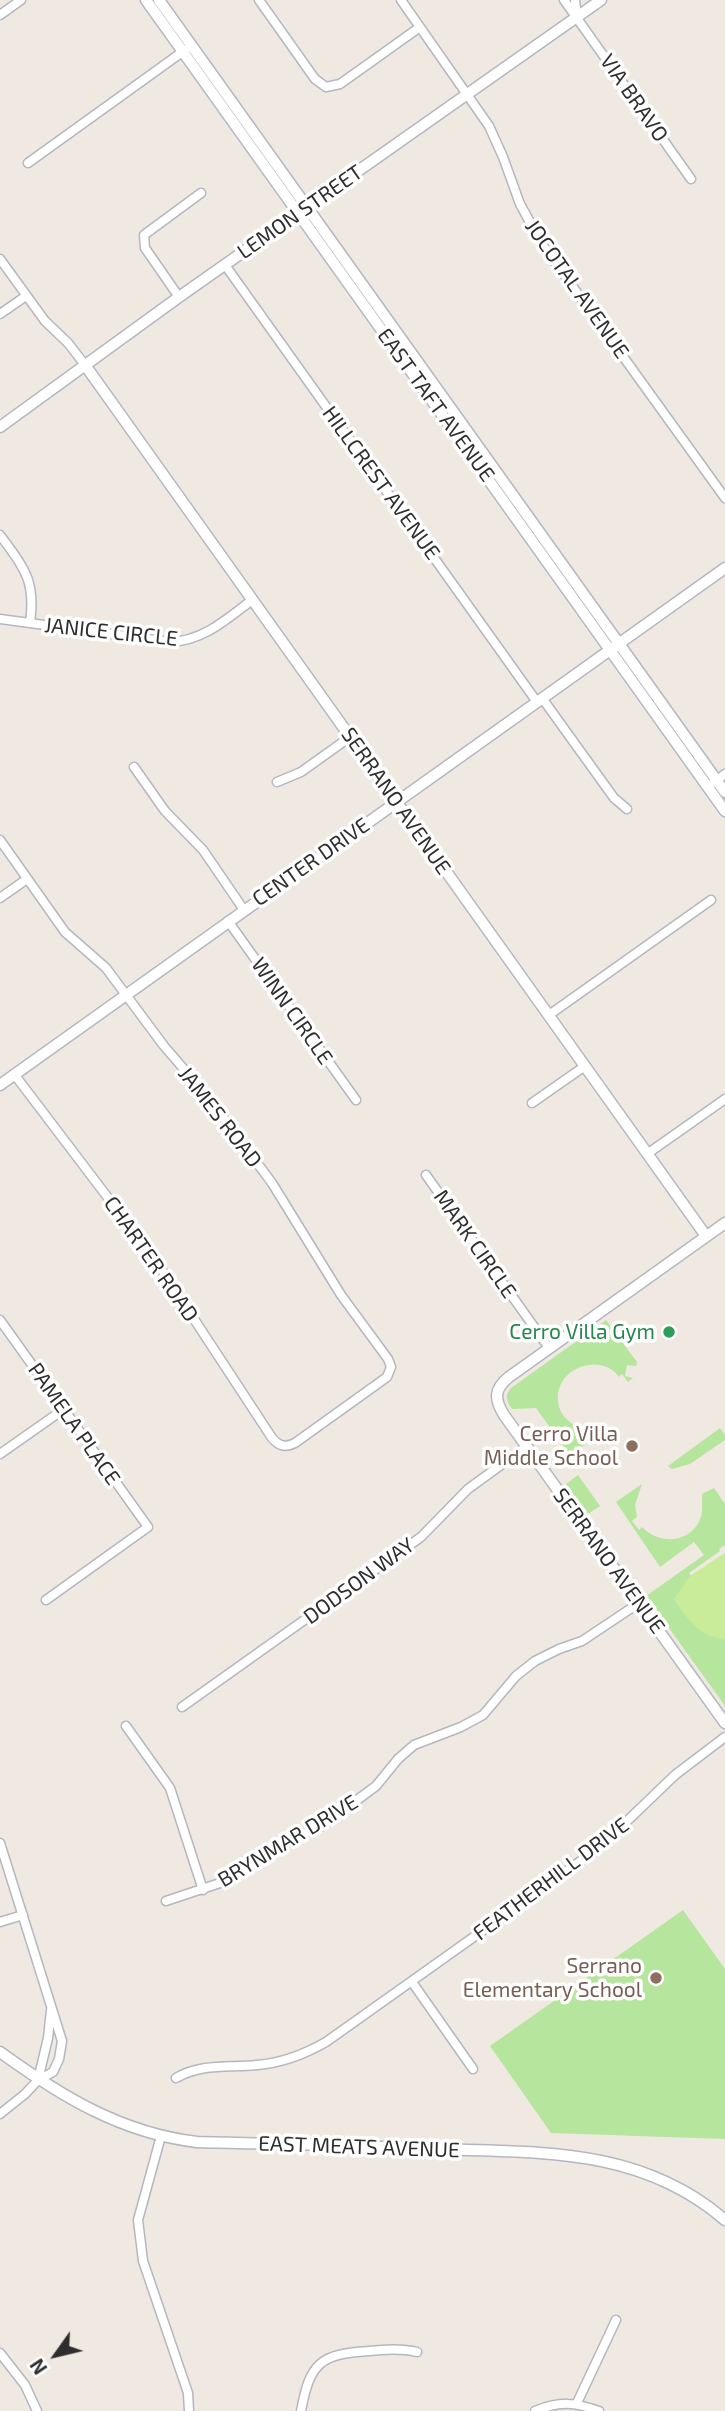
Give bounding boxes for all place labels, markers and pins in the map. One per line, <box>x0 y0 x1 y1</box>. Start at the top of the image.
place label: Cerro Villa Gym <box>509 1319 655 1345</box>
marker: Cerro Villa Gym <box>661 1324 677 1340</box>
place label: Cerro Villa Middle School <box>484 1421 618 1471</box>
marker: Cerro Villa Middle School <box>624 1438 640 1454</box>
place label: Serrano Elementary School <box>463 1953 642 2003</box>
marker: Serrano Elementary School <box>648 1970 664 1986</box>

